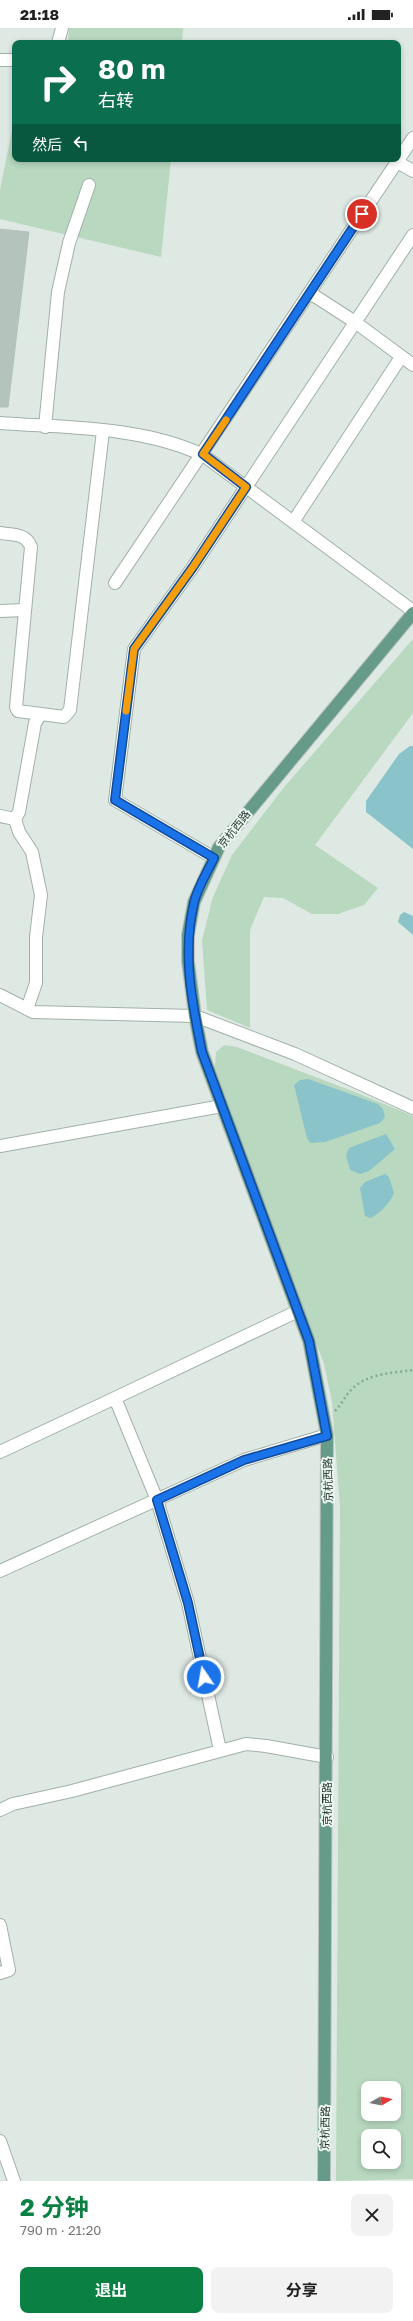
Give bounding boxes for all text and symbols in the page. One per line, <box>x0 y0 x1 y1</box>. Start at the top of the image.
text: 21:18 <box>20 5 59 23</box>
text: 80 m <box>98 52 166 85</box>
icon: right <box>32 56 84 108</box>
text: 右转 <box>98 89 134 111</box>
icon: left <box>70 132 92 154</box>
text: 然后 <box>32 135 62 153</box>
pin <box>345 197 379 231</box>
icon: arrive <box>351 203 373 225</box>
street label: 京杭西路 <box>215 807 252 850</box>
street label: 京杭西路 <box>321 1458 334 1502</box>
position arrow <box>183 1656 225 1698</box>
street label: 京杭西路 <box>320 1782 333 1826</box>
north arrow <box>361 2081 401 2121</box>
map controls <box>361 2081 401 2169</box>
street label: 京杭西路 <box>318 2106 331 2150</box>
button: search <box>361 2129 401 2169</box>
text: 2 分钟 <box>20 2192 89 2221</box>
button: close <box>351 2194 393 2236</box>
text: 790 m · 21:20 <box>20 2222 101 2238</box>
button: 退出 <box>20 2267 203 2313</box>
button: 分享 <box>211 2267 393 2313</box>

